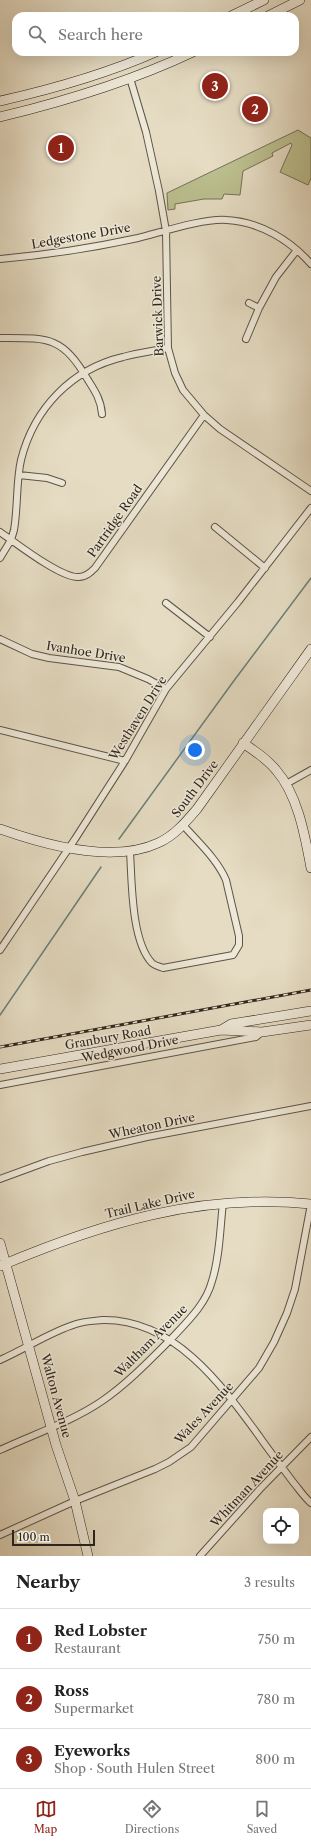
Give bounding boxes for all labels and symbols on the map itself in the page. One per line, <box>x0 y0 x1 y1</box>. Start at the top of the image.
pin: 3 <box>202 71 228 101</box>
pin: 2 <box>242 94 268 124</box>
pin: 1 <box>48 133 74 163</box>
street label: Ledgestone Drive <box>30 219 132 252</box>
street label: Barwick Drive <box>149 275 166 357</box>
street label: Partridge Road <box>84 481 146 560</box>
street label: Ivanhoe Drive <box>45 638 127 665</box>
street label: Westhaven Drive <box>105 673 170 763</box>
your location <box>185 740 205 760</box>
street label: South Drive <box>168 757 221 820</box>
street label: Granbury Road <box>64 1022 153 1052</box>
street label: Wedgwood Drive <box>79 1032 180 1065</box>
street label: Wheaton Drive <box>107 1109 197 1142</box>
street label: Trail Lake Drive <box>103 1186 197 1221</box>
street label: Waltham Avenue <box>110 1301 190 1381</box>
street label: Walton Avenue <box>38 1351 75 1440</box>
street label: Wales Avenue <box>170 1378 236 1447</box>
street label: Whitman Avenue <box>207 1447 286 1531</box>
scale bar <box>12 1528 95 1547</box>

